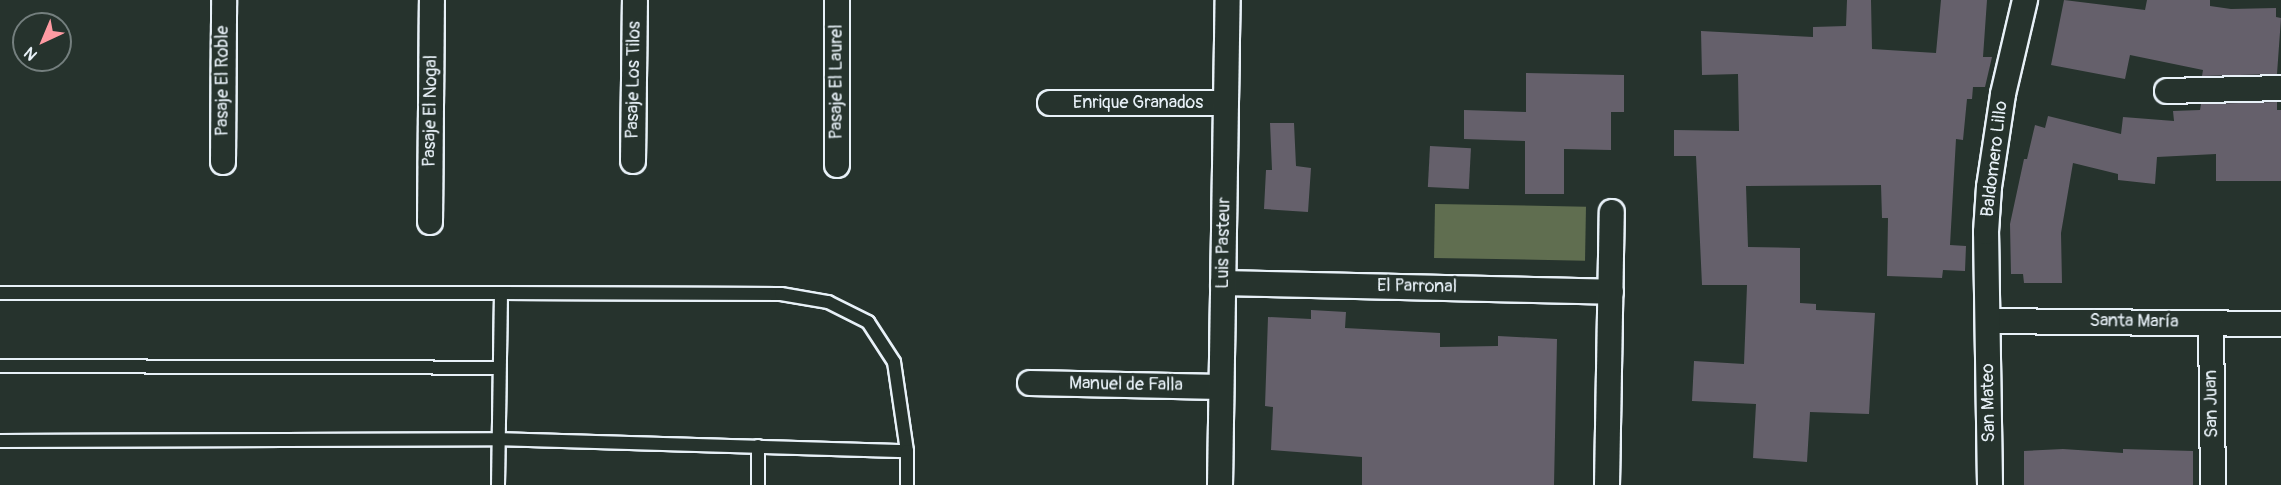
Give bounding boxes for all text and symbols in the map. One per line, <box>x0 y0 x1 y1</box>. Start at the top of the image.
north arrow <box>12 12 72 72</box>
street label: Pasaje Los Tilos <box>622 21 646 139</box>
street label: Pasaje El Laurel <box>826 25 848 139</box>
street label: Pasaje El Roble <box>212 26 234 136</box>
text: N <box>20 43 42 64</box>
street label: Pasaje El Nogal <box>419 55 443 167</box>
street label: Enrique Granados <box>1073 92 1203 114</box>
street label: Baldomero Lillo <box>1977 100 2013 218</box>
street label: Luis Pasteur <box>1212 197 1236 289</box>
street label: El Parronal <box>1377 276 1457 298</box>
street label: Santa María <box>2089 310 2179 334</box>
street label: San Mateo <box>1978 363 2000 443</box>
street label: San Juan <box>2201 370 2223 438</box>
street label: Manuel de Falla <box>1069 373 1183 397</box>

